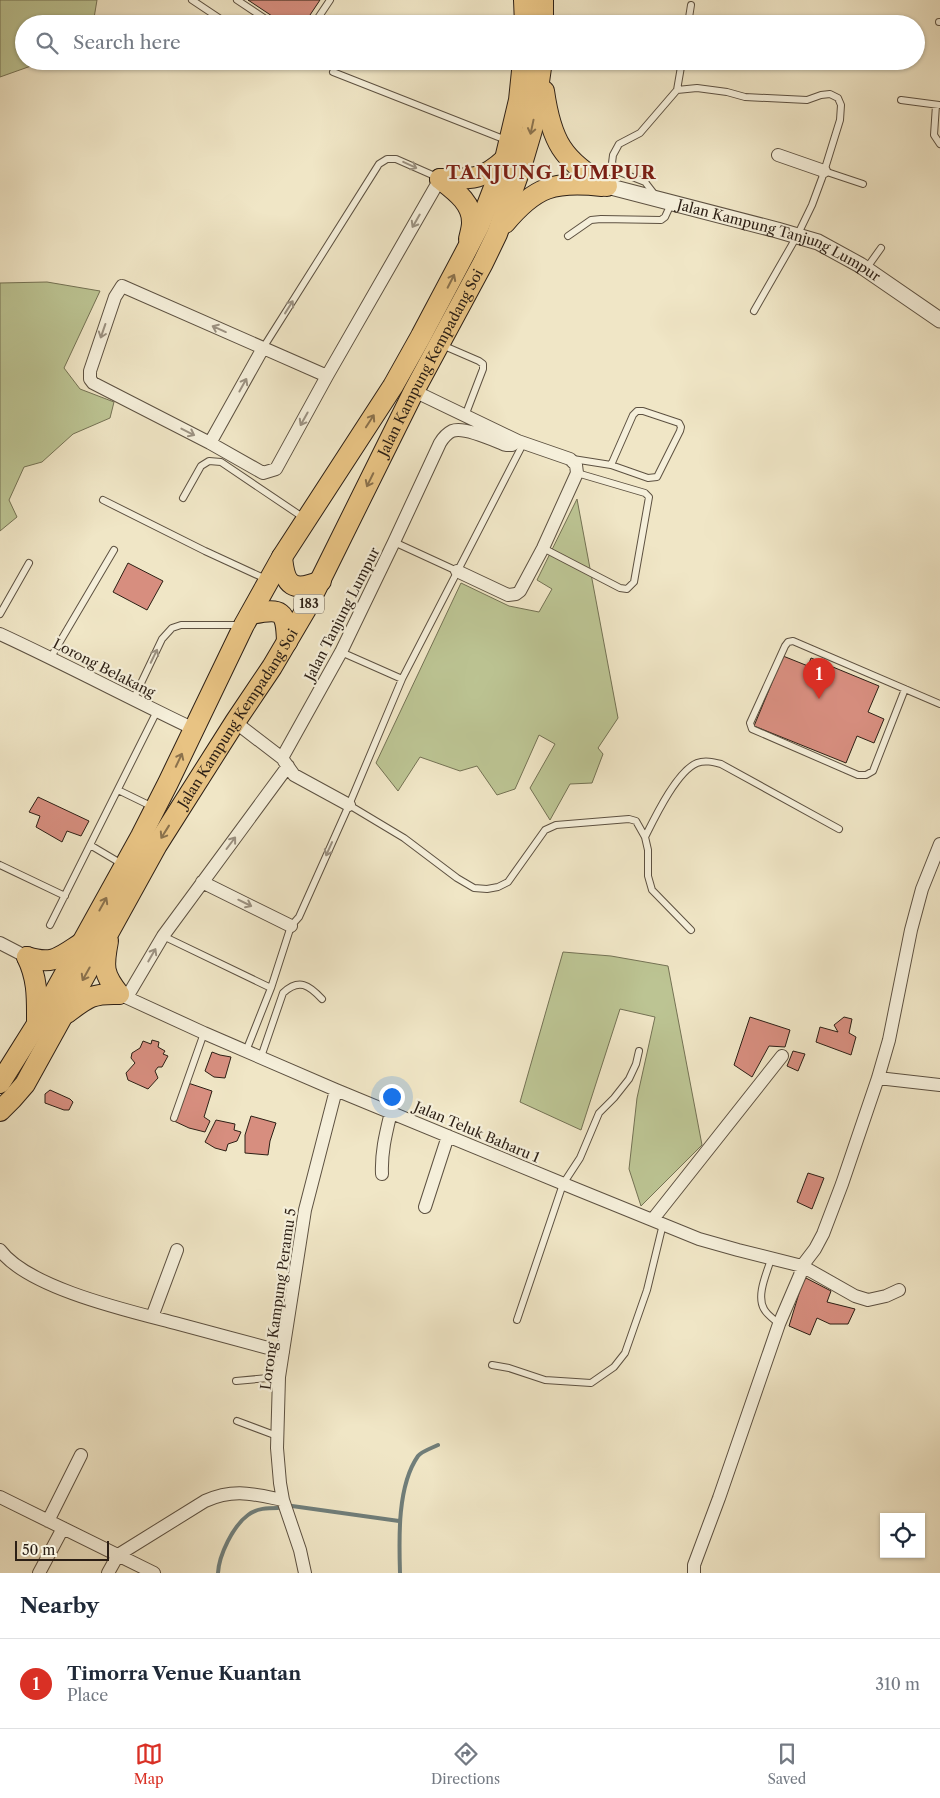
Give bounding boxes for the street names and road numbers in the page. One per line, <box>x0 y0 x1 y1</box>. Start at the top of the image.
street label: Jalan Kampung Tanjung Lumpur <box>673 195 884 285</box>
street label: Jalan Kampung Kempadang Soi <box>373 266 487 461</box>
street label: Jalan Tanjung Lumpur <box>300 544 384 686</box>
road number: 183 <box>294 594 324 614</box>
street label: Jalan Kampung Kempadang Soi <box>173 626 302 813</box>
street label: Lorong Belakang <box>50 634 159 702</box>
street label: Jalan Teluk Baharu 1 <box>410 1097 543 1167</box>
street label: Lorong Kampung Peramu 5 <box>256 1207 300 1391</box>

